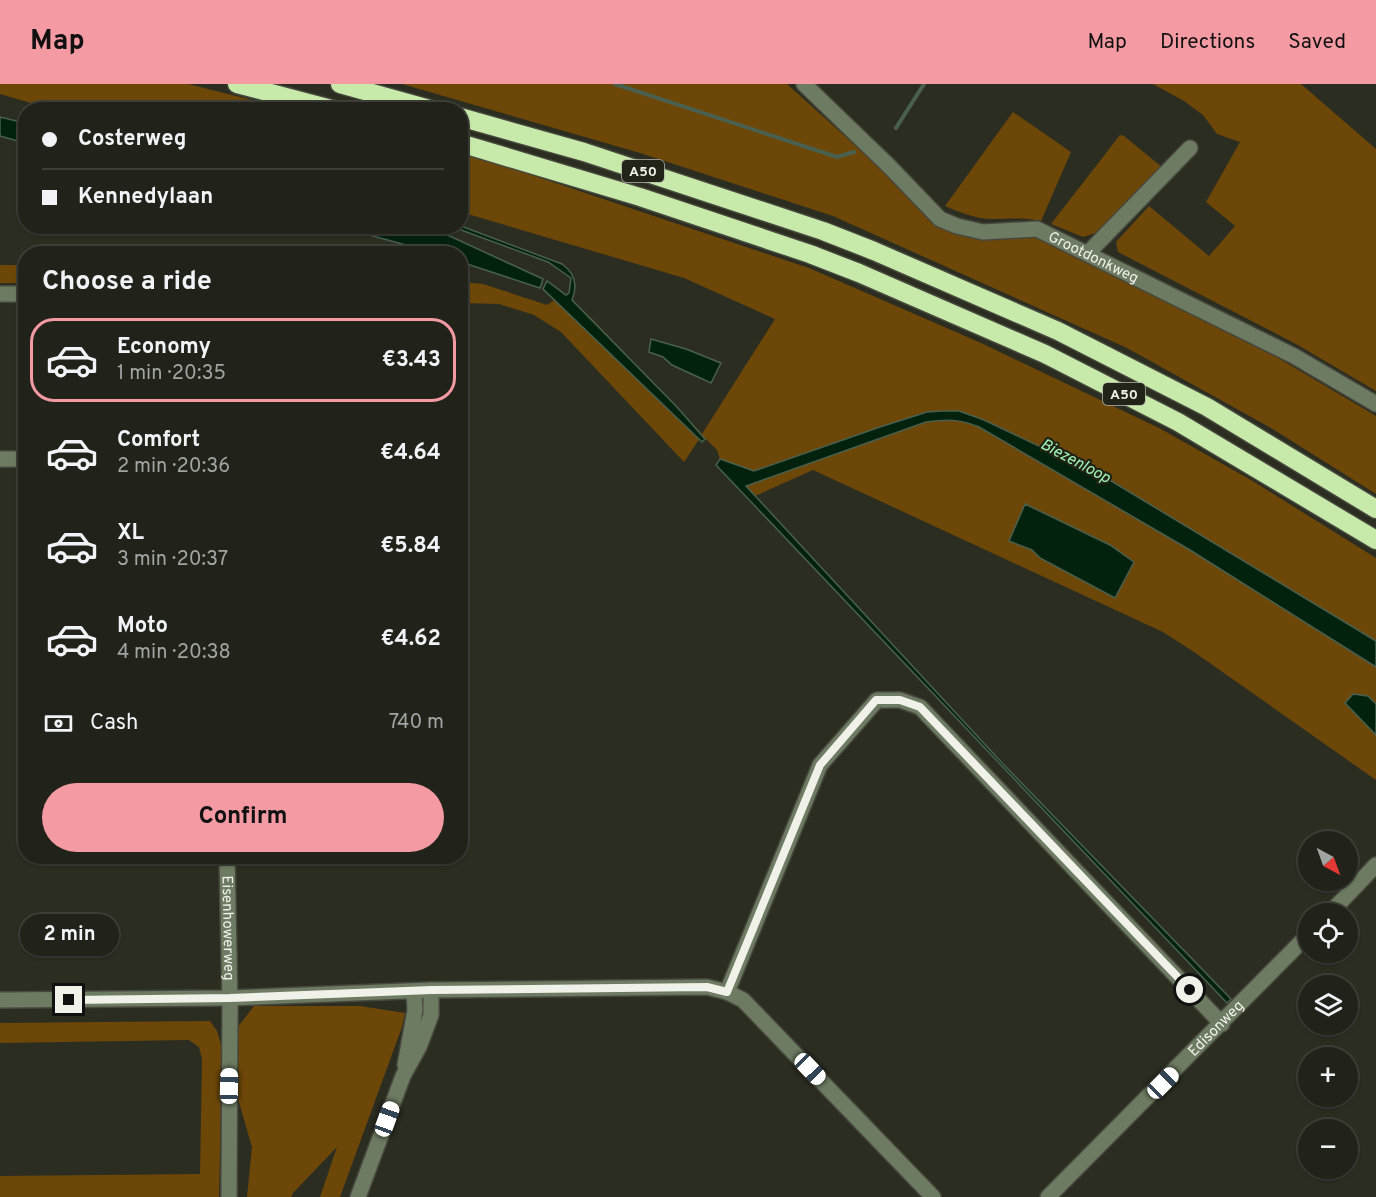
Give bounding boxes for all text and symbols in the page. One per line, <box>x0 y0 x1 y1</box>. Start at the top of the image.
text: Map <box>30 24 85 60</box>
text: Map <box>1087 29 1127 56</box>
text: Directions <box>1160 29 1255 56</box>
text: Saved <box>1288 29 1346 56</box>
text: Costerweg <box>78 126 187 153</box>
road number: A50 <box>622 160 664 182</box>
text: Kennedylaan <box>78 184 213 211</box>
street label: Grootdonkweg <box>1045 228 1141 289</box>
text: Choose a ride <box>42 265 212 299</box>
icon: car <box>45 333 99 387</box>
text: Economy <box>117 334 211 361</box>
text: €3.43 <box>382 347 441 374</box>
text: 1 min · 20:35 <box>117 361 226 387</box>
road number: A50 <box>1103 383 1145 405</box>
icon: car <box>45 426 99 480</box>
text: Comfort <box>117 427 200 454</box>
water label: Biezenloop <box>1037 435 1114 489</box>
text: €4.64 <box>380 440 441 467</box>
text: 2 min · 20:36 <box>117 454 230 480</box>
icon: car <box>45 519 99 573</box>
text: XL <box>117 520 144 547</box>
text: €5.84 <box>380 533 441 560</box>
text: 3 min · 20:37 <box>117 547 228 573</box>
icon: car <box>45 612 99 666</box>
text: Moto <box>117 613 168 640</box>
text: €4.62 <box>381 626 441 653</box>
text: 4 min · 20:38 <box>117 640 231 666</box>
icon: cash <box>42 707 75 740</box>
text: Cash <box>90 710 139 737</box>
text: 740 m <box>389 710 444 736</box>
button: Confirm <box>42 783 444 852</box>
north arrow <box>1298 831 1358 891</box>
map controls <box>1298 831 1358 1179</box>
street label: Eisenhowerweg <box>216 875 238 981</box>
button: locate <box>1298 903 1358 963</box>
callout: 2 min <box>20 913 118 955</box>
text: 2 min <box>43 922 96 948</box>
button: layers <box>1298 975 1358 1035</box>
route start <box>1176 976 1203 1003</box>
route end <box>55 986 82 1013</box>
street label: Edisonweg <box>1185 997 1249 1061</box>
button: + <box>1298 1047 1358 1107</box>
car <box>791 1050 829 1088</box>
car <box>1144 1064 1182 1102</box>
car <box>220 1068 238 1104</box>
car <box>372 1099 402 1139</box>
button: − <box>1298 1119 1358 1179</box>

